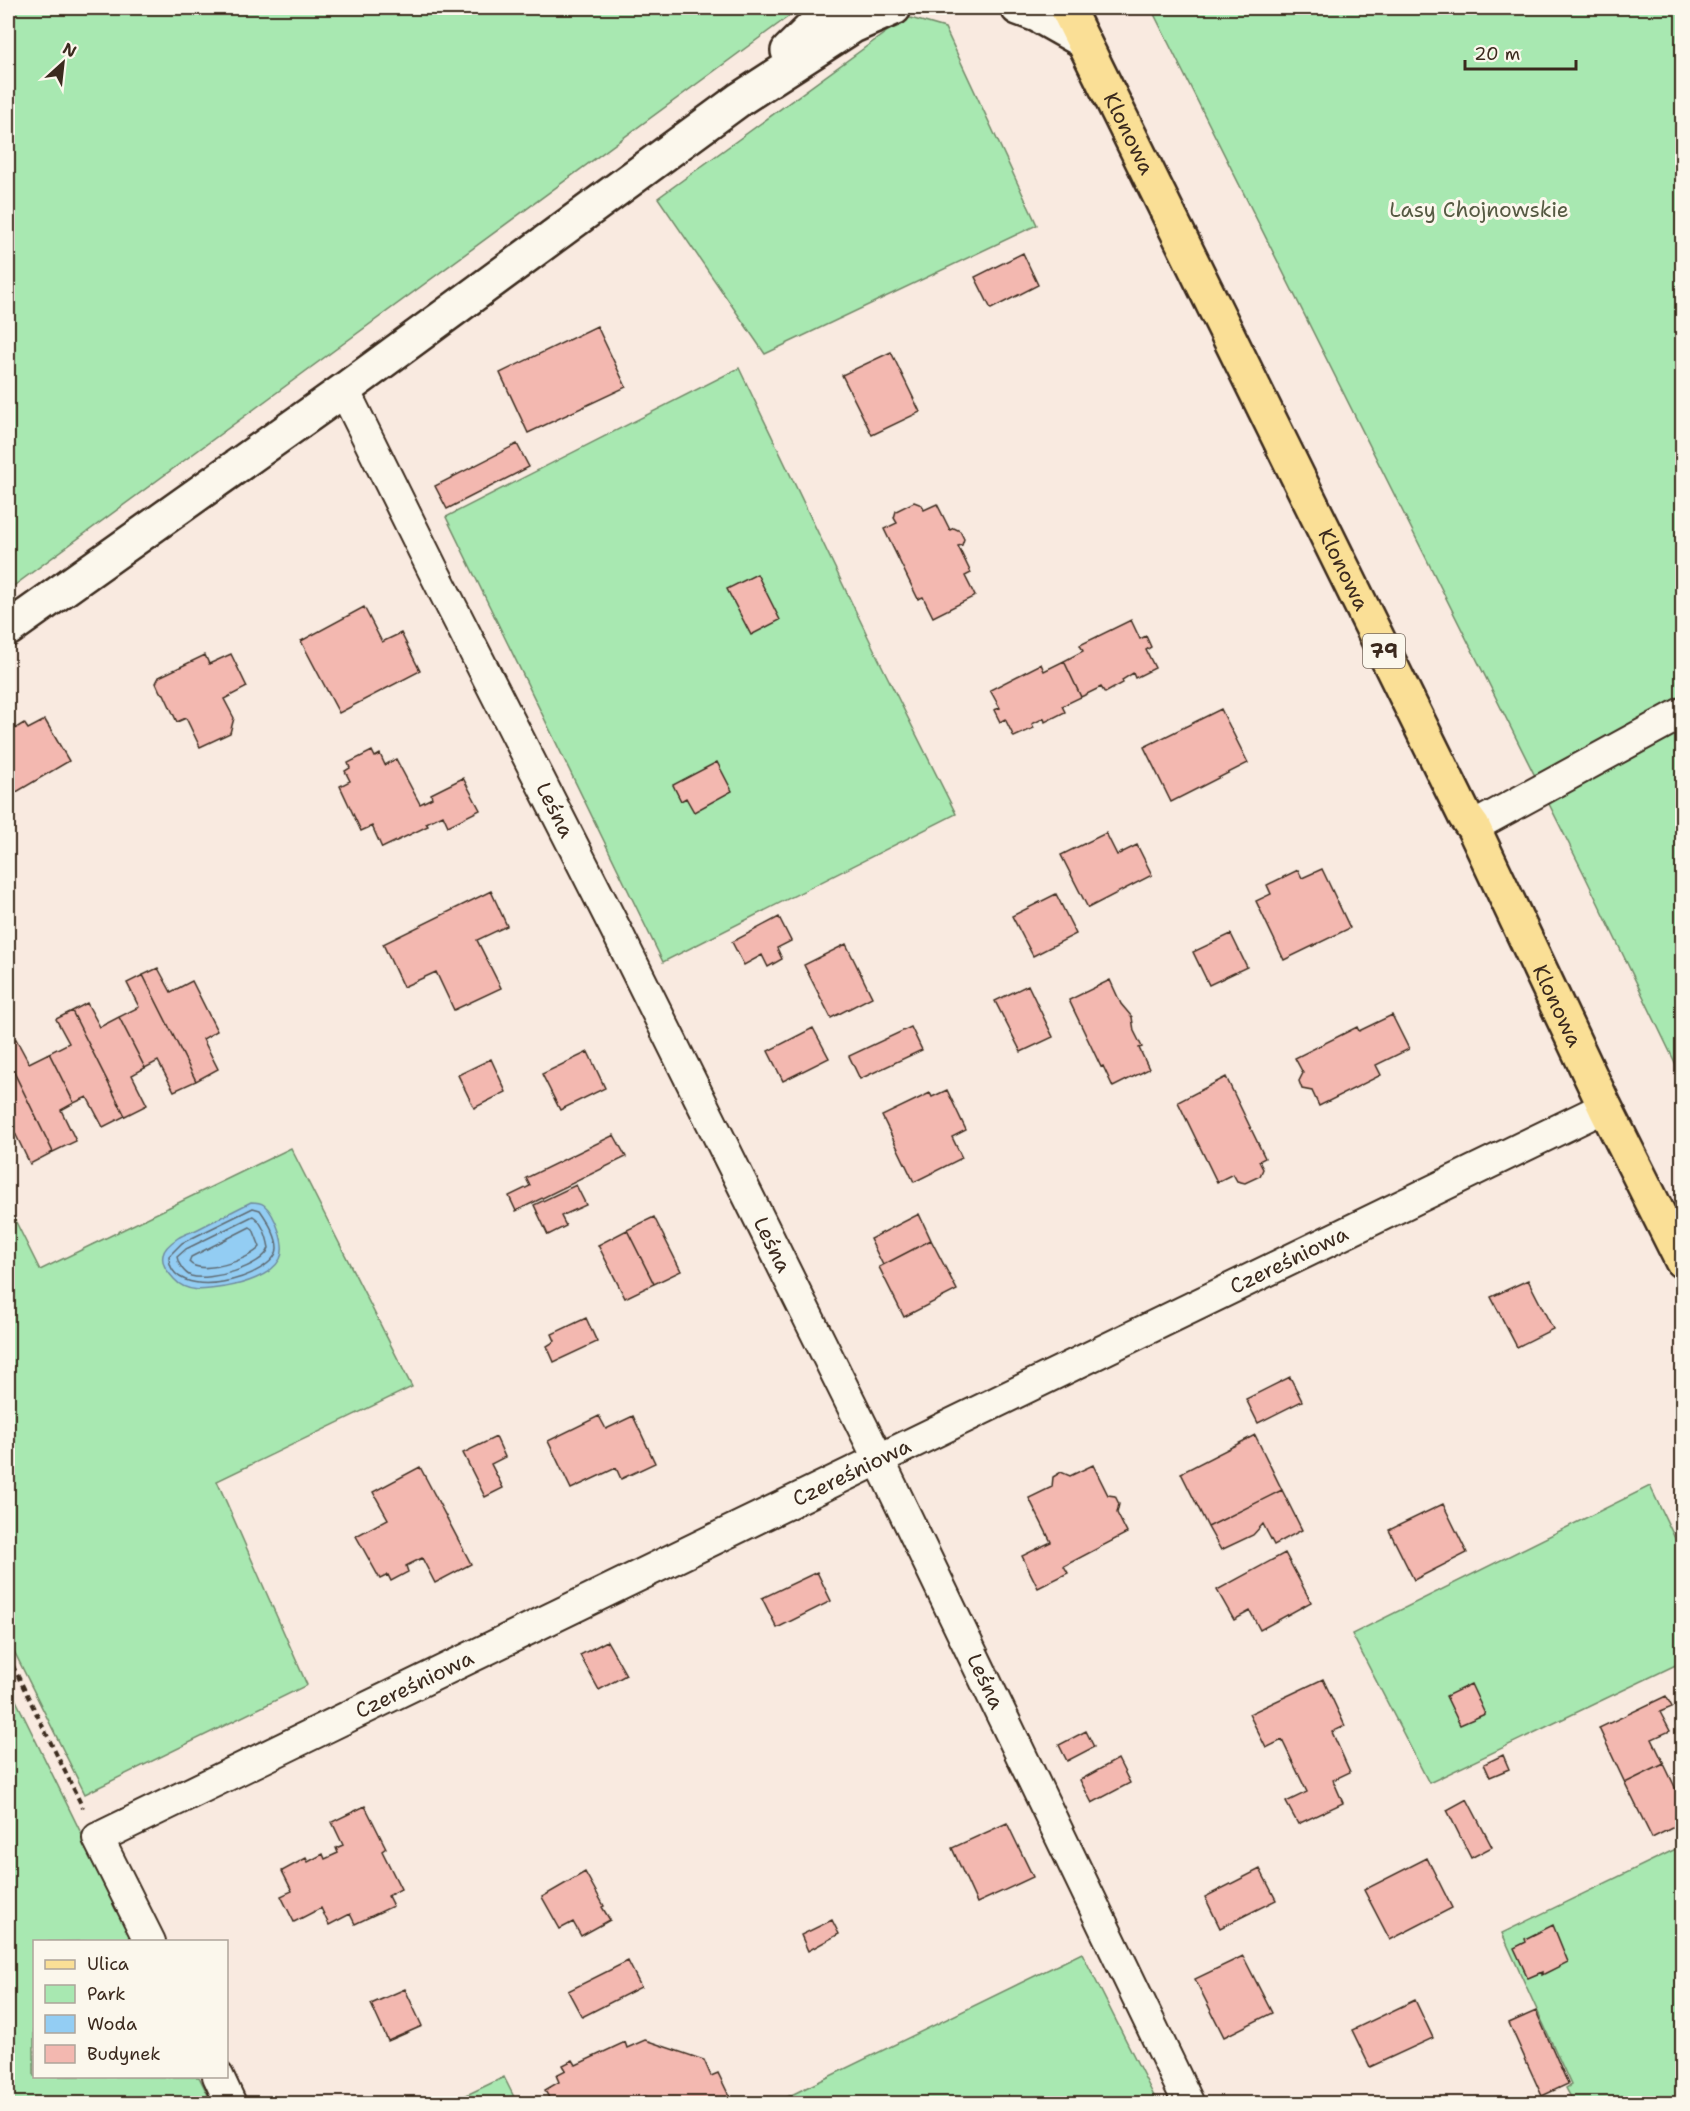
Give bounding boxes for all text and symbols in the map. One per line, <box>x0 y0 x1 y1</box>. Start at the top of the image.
north arrow <box>33 33 93 93</box>
scale bar <box>1465 33 1576 71</box>
text: N <box>59 38 80 62</box>
text: 20 m <box>1474 42 1520 66</box>
street label: Klonowa <box>1097 88 1161 179</box>
park label: Lasy Chojnowskie <box>1389 196 1569 224</box>
street label: Klonowa <box>1312 524 1376 615</box>
road number: 79 <box>1363 634 1405 668</box>
street label: Leśna <box>529 778 581 842</box>
street label: Klonowa <box>1526 960 1589 1052</box>
street label: Leśna <box>747 1212 798 1277</box>
street label: Czereśniowa <box>1225 1220 1353 1301</box>
street label: Czereśniowa <box>788 1432 916 1513</box>
street label: Czereśniowa <box>351 1644 478 1725</box>
street label: Leśna <box>960 1649 1011 1714</box>
legend <box>33 1940 228 2078</box>
text: Ulica <box>87 1952 129 1976</box>
text: Park <box>87 1982 126 2006</box>
text: Woda <box>87 2012 137 2036</box>
text: Budynek <box>87 2042 161 2066</box>

